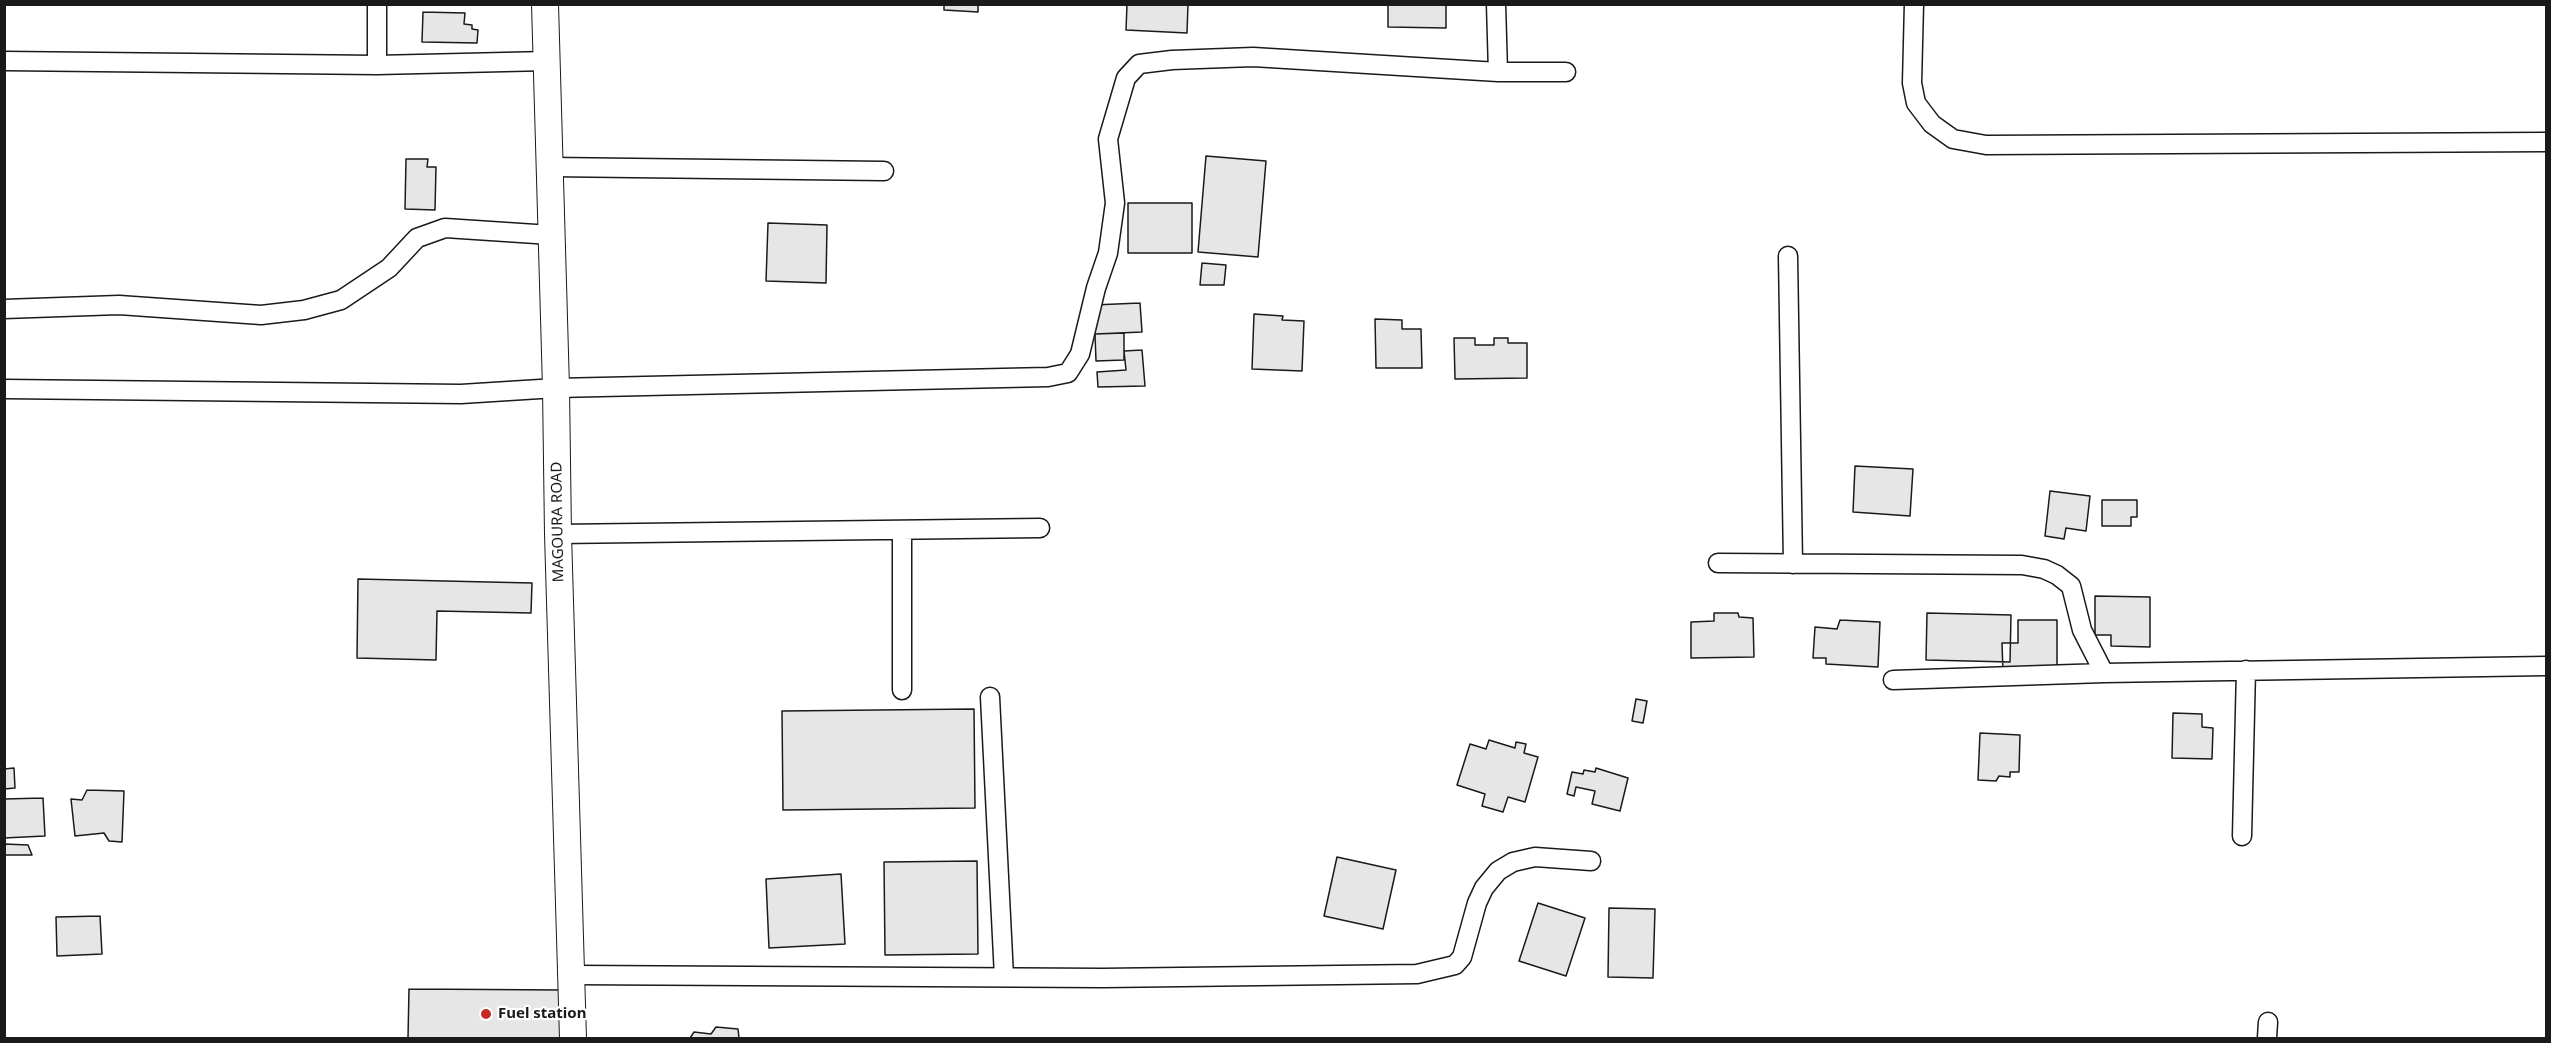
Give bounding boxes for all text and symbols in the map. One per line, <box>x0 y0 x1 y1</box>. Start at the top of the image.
street label: MAGOURA ROAD <box>548 462 568 582</box>
place label: Fuel station <box>498 1005 586 1023</box>
marker: Fuel station <box>479 1007 493 1021</box>

